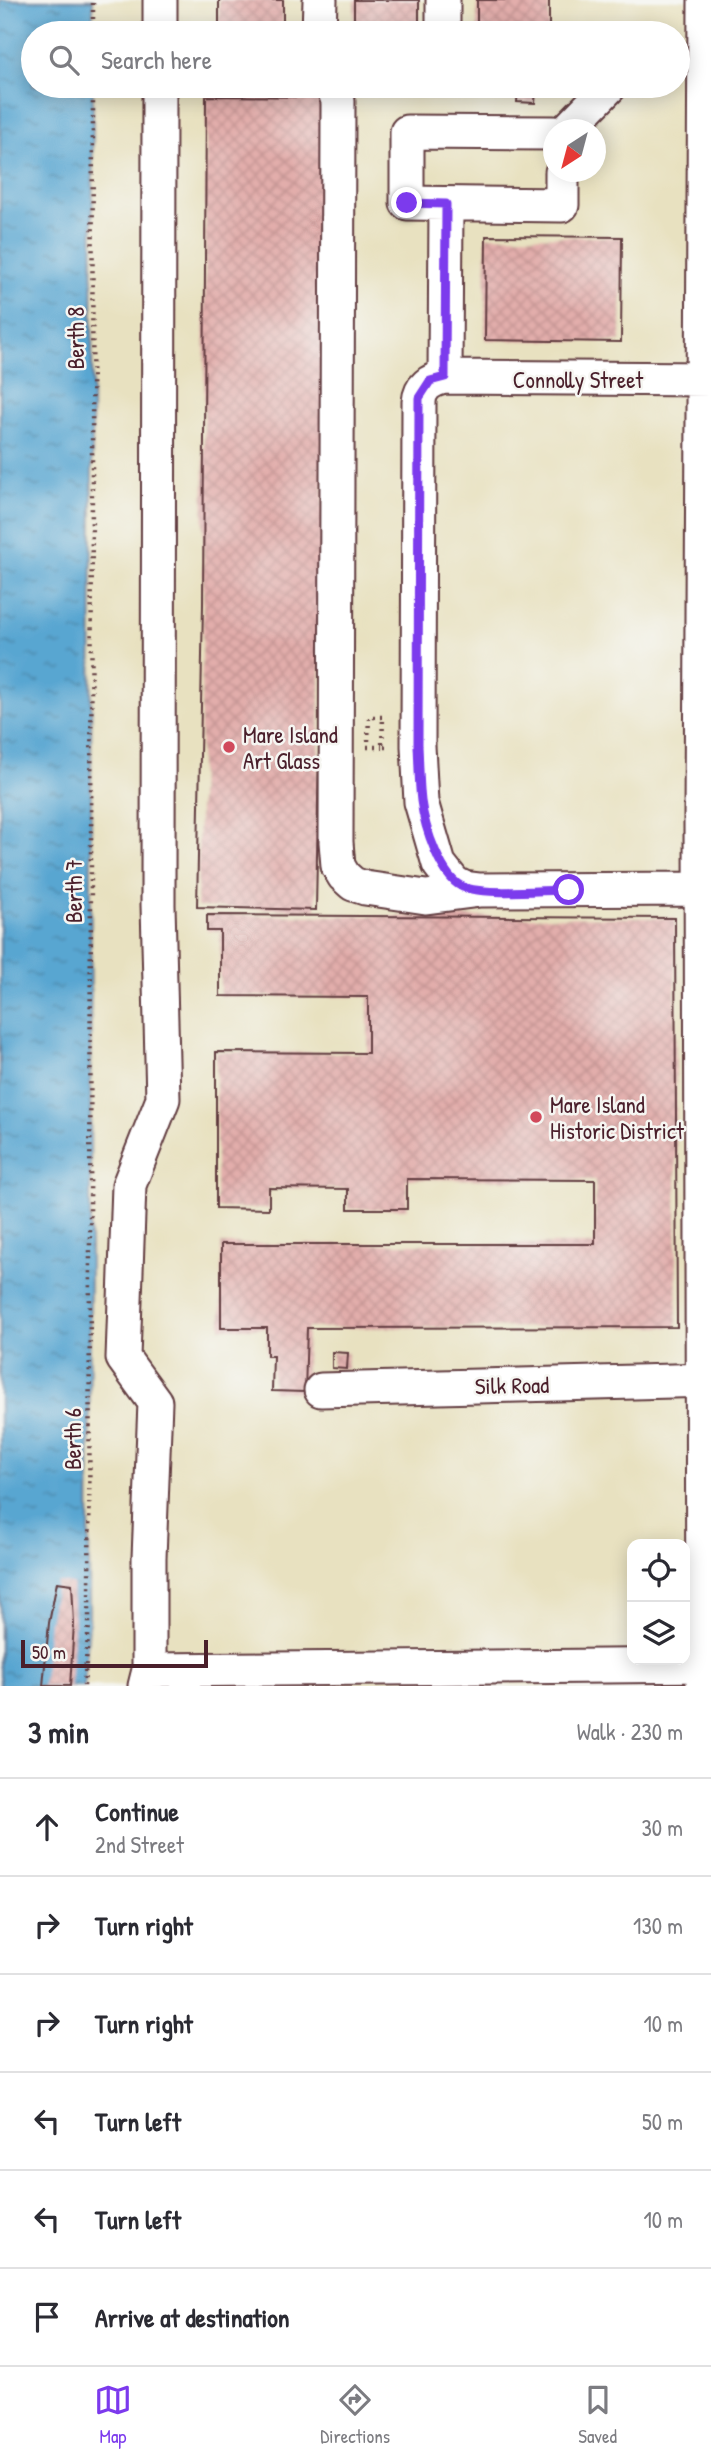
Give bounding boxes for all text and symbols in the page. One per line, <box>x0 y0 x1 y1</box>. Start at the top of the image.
search box <box>21 21 690 98</box>
icon: search <box>45 41 83 79</box>
text: Search here <box>101 42 212 77</box>
north arrow <box>543 119 606 182</box>
route end <box>391 187 422 218</box>
street label: Berth 8 <box>60 307 91 369</box>
street label: Connolly Street <box>513 364 644 395</box>
place label: Mare Island Art Glass <box>243 719 338 776</box>
marker: Mare Island Art Glass <box>221 739 237 755</box>
street label: Berth 7 <box>58 859 89 923</box>
route start <box>553 874 584 905</box>
place label: Mare Island Historic District <box>550 1089 685 1146</box>
marker: Mare Island Historic District <box>528 1109 544 1125</box>
street label: Silk Road <box>475 1369 549 1401</box>
street label: Berth 6 <box>57 1408 88 1470</box>
map controls <box>627 1539 690 1665</box>
button: locate <box>627 1539 690 1602</box>
button: layers <box>627 1602 690 1665</box>
scale bar <box>21 1637 208 1669</box>
text: 50 m <box>32 1639 66 1665</box>
text: 3 min <box>28 1712 89 1752</box>
text: Walk · 230 m <box>577 1716 683 1747</box>
text: Continue <box>95 1794 179 1829</box>
icon: ahead <box>28 1808 66 1846</box>
text: 30 m <box>641 1812 683 1843</box>
text: 2nd Street <box>95 1829 184 1860</box>
icon: right <box>28 1906 66 1944</box>
text: Turn right <box>95 1908 193 1943</box>
text: 130 m <box>633 1910 683 1941</box>
icon: right <box>28 2004 66 2042</box>
text: Turn right <box>95 2006 193 2041</box>
text: 10 m <box>643 2008 683 2039</box>
icon: left <box>28 2102 66 2140</box>
text: Turn left <box>95 2104 181 2139</box>
text: 50 m <box>642 2106 683 2137</box>
icon: left <box>28 2200 66 2238</box>
text: Turn left <box>95 2202 181 2237</box>
text: 10 m <box>643 2204 683 2235</box>
icon: arrive <box>28 2298 66 2336</box>
text: Arrive at destination <box>95 2300 290 2335</box>
tab: Map <box>94 2381 132 2449</box>
tab: Directions <box>320 2381 390 2449</box>
tab: Saved <box>578 2381 617 2449</box>

